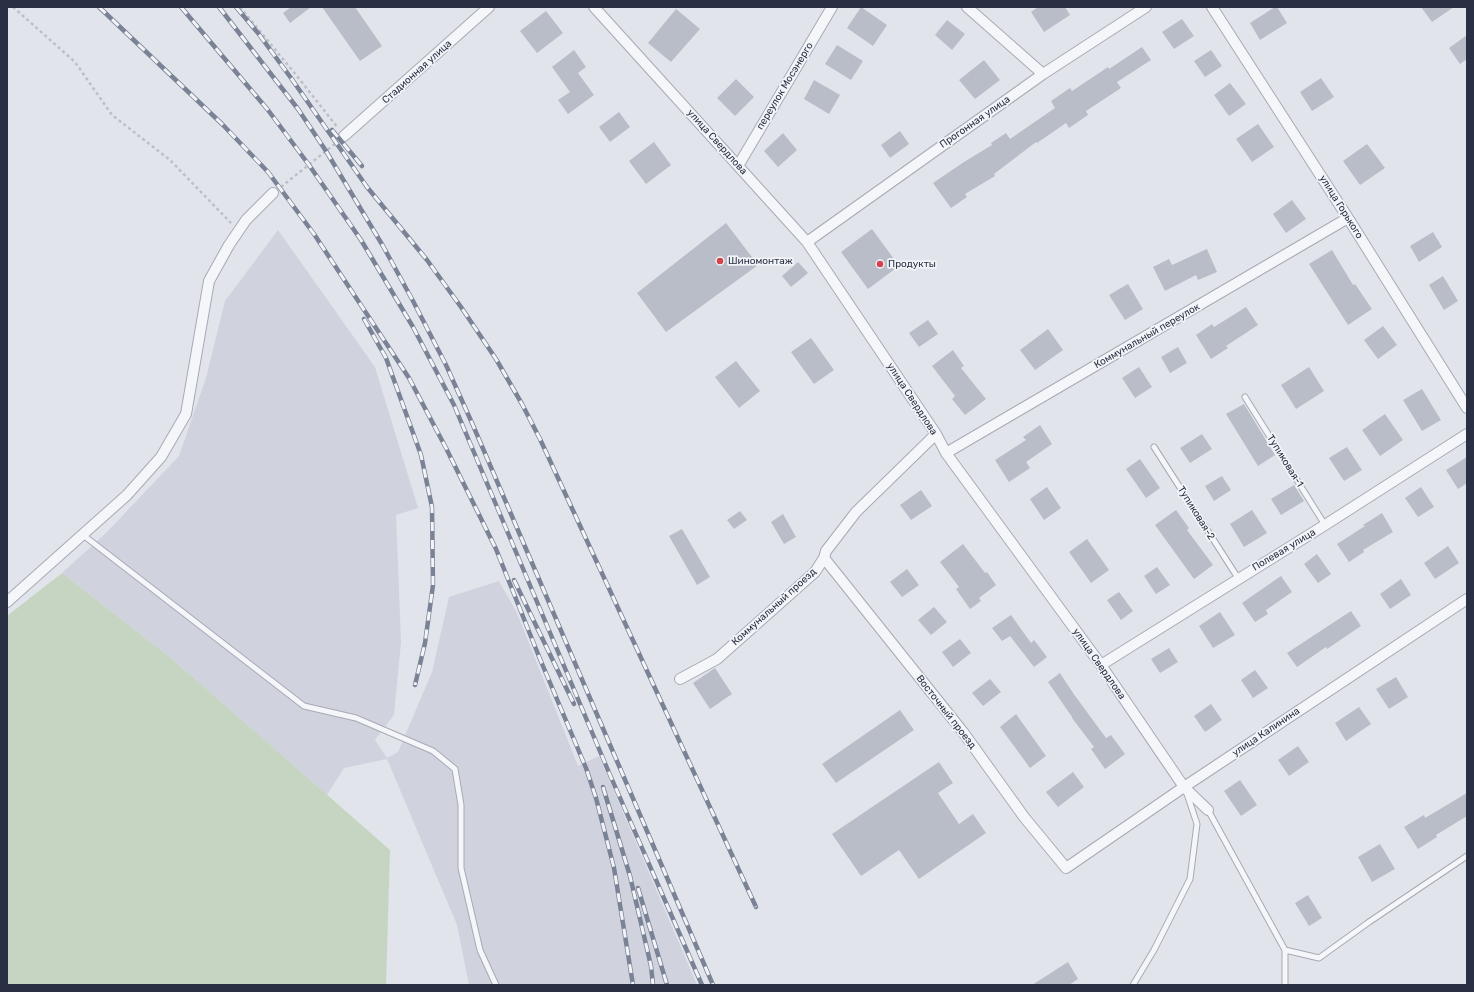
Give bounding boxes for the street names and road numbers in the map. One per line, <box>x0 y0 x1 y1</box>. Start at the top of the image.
street label: Стадионная улица <box>380 38 454 106</box>
street label: переулок Мосэнерго <box>754 40 816 132</box>
street label: Прогонная улица <box>938 93 1012 151</box>
street label: улица Свердлова <box>685 107 749 177</box>
street label: улица Горького <box>1317 173 1365 241</box>
street label: Коммунальный переулок <box>1092 301 1202 371</box>
street label: улица Свердлова <box>884 361 940 437</box>
street label: Тупиковая-1 <box>1264 433 1306 489</box>
street label: Тупиковая-2 <box>1175 484 1217 542</box>
street label: Полевая улица <box>1250 526 1318 574</box>
street label: Коммунальный проезд <box>729 566 819 648</box>
street label: улица Свердлова <box>1070 626 1128 702</box>
street label: Восточный проезд <box>913 673 979 751</box>
street label: улица Калинина <box>1230 705 1302 759</box>

